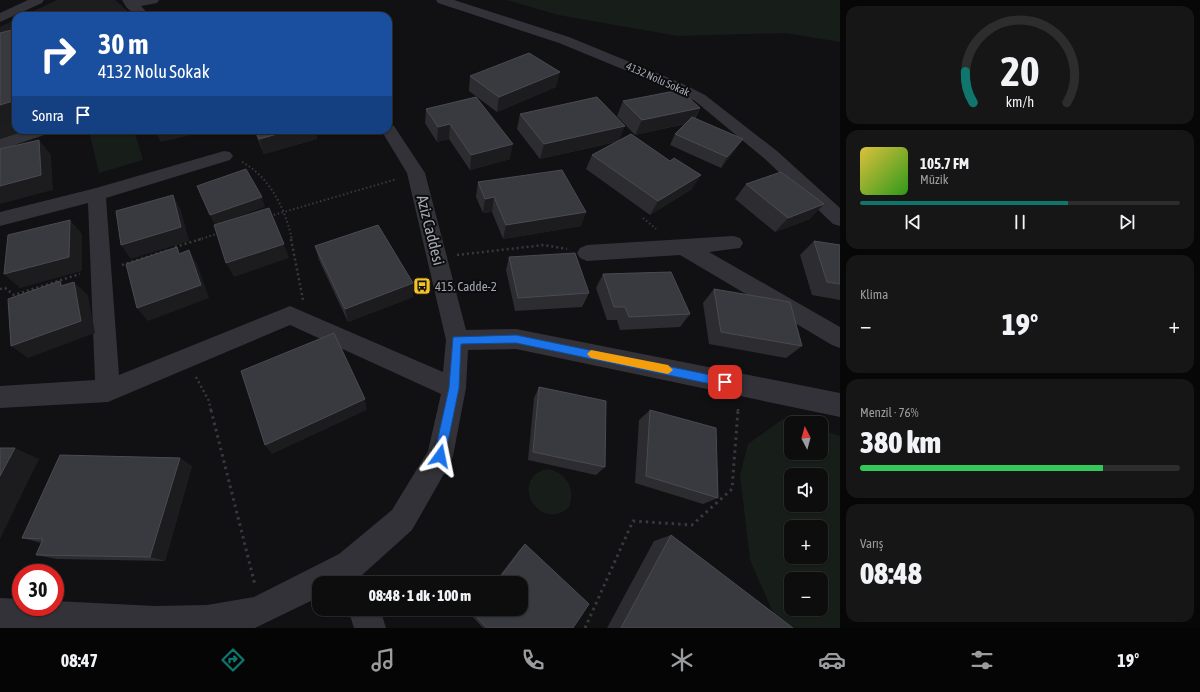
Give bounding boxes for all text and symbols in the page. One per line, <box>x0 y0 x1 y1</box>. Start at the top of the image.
icon: right <box>32 28 84 80</box>
text: 30 m <box>98 28 148 60</box>
text: 20 <box>1000 47 1040 95</box>
street label: 4132 Nolu Sokak <box>624 60 692 98</box>
text: 4132 Nolu Sokak <box>98 61 210 82</box>
text: km/h <box>1006 94 1034 110</box>
icon: arrive <box>72 104 94 126</box>
text: Sonra <box>32 107 64 124</box>
text: 105.7 FM <box>920 155 969 172</box>
text: Müzik <box>920 172 948 187</box>
street label: Aziz Caddesi <box>414 193 448 267</box>
icon: previous <box>902 211 924 233</box>
icon: pause <box>1009 211 1031 233</box>
icon: next <box>1116 211 1138 233</box>
bus stop icon: 415. Cadde-2 <box>412 276 432 296</box>
place label: 415. Cadde-2 <box>435 279 497 294</box>
text: Klima <box>860 287 888 302</box>
text: 19° <box>1002 307 1038 341</box>
text: − <box>860 312 871 338</box>
text: + <box>1169 312 1180 338</box>
pin <box>708 365 742 399</box>
icon: arrive <box>714 371 736 393</box>
text: Menzil · 76% <box>860 405 919 420</box>
north arrow <box>784 416 828 460</box>
map controls <box>784 416 828 616</box>
text: 380 km <box>860 425 941 459</box>
position arrow <box>419 435 461 477</box>
button: sound <box>784 468 828 512</box>
button: + <box>784 520 828 564</box>
text: Varış <box>860 536 883 551</box>
text: 08:48 <box>860 556 922 590</box>
speed limit sign: 30 <box>12 564 64 616</box>
button: − <box>784 572 828 616</box>
text: 08:48 · 1 dk · 100 m <box>369 587 471 604</box>
icon: directions <box>219 646 247 674</box>
icon: music <box>369 646 397 674</box>
icon: phone <box>519 646 547 674</box>
icon: climate <box>668 646 696 674</box>
icon: car <box>818 646 846 674</box>
icon: filters <box>968 646 996 674</box>
text: 08:47 <box>61 650 98 671</box>
text: 19° <box>1117 650 1139 671</box>

